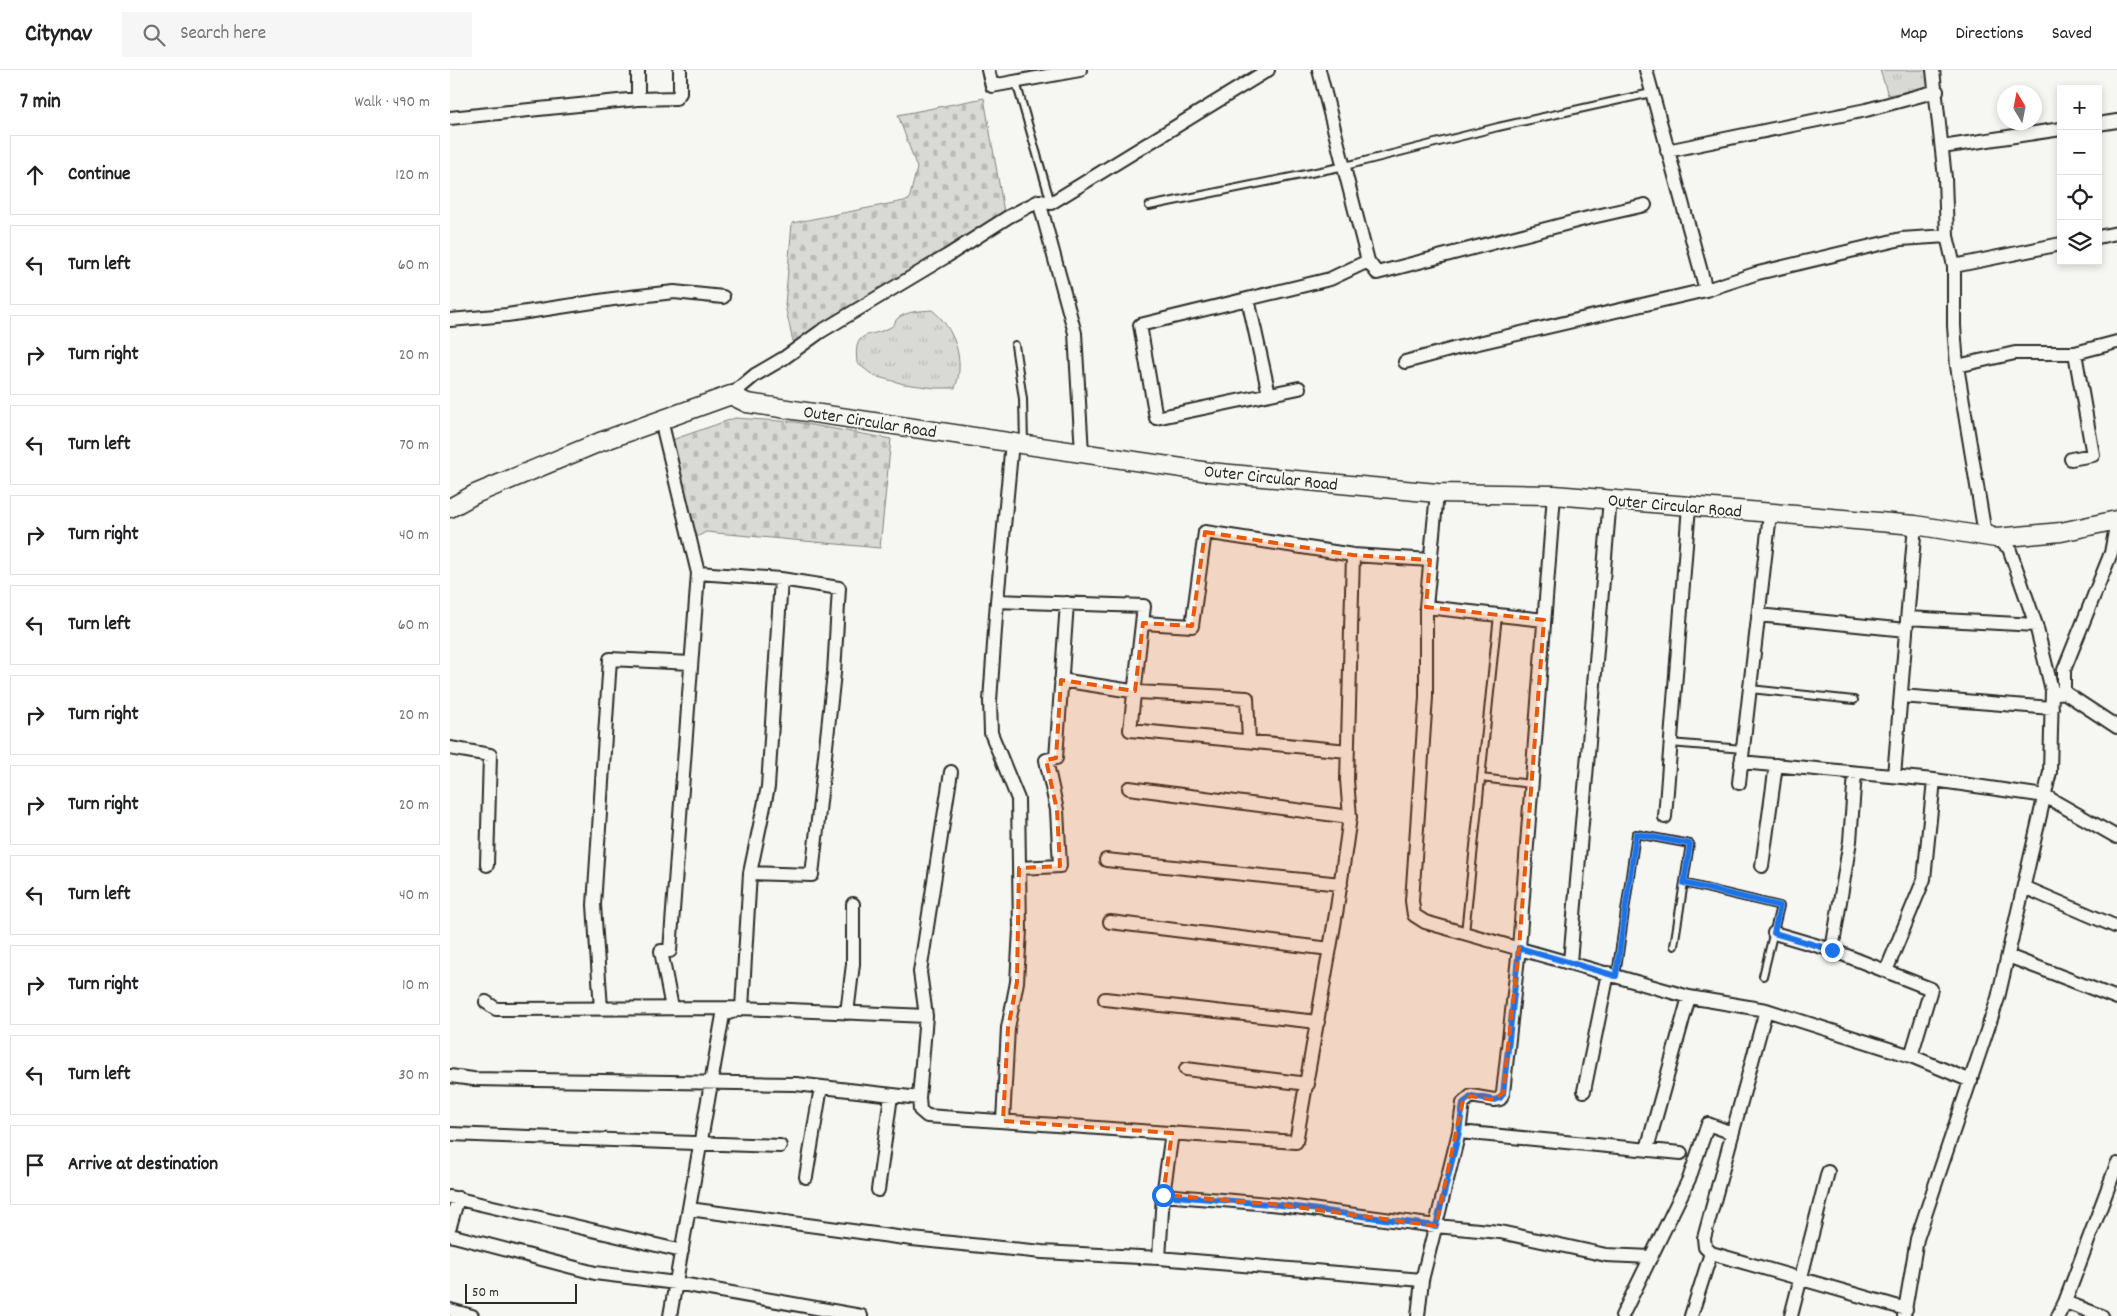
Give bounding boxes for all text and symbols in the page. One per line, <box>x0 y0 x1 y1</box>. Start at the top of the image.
search box <box>122 12 472 57</box>
text: Citynav <box>25 18 92 52</box>
icon: search <box>140 21 168 49</box>
text: Search here <box>180 21 266 48</box>
text: Map <box>1900 22 1927 47</box>
text: Directions <box>1955 22 2024 47</box>
text: Saved <box>2052 22 2092 47</box>
north arrow <box>1997 85 2042 130</box>
map controls <box>2057 85 2102 265</box>
button: + <box>2057 85 2102 130</box>
text: 7 min <box>20 88 61 118</box>
text: Walk · 490 m <box>355 91 430 114</box>
button: − <box>2057 130 2102 175</box>
icon: ahead <box>21 161 49 189</box>
text: Continue <box>68 162 130 189</box>
text: 120 m <box>395 164 429 187</box>
button: locate <box>2057 175 2102 220</box>
button: layers <box>2057 220 2102 265</box>
icon: left <box>21 251 49 279</box>
text: Turn left <box>68 252 131 279</box>
text: 60 m <box>398 254 429 277</box>
icon: right <box>21 341 49 369</box>
text: Turn right <box>68 342 139 369</box>
text: 20 m <box>399 344 429 367</box>
street label: Outer Circular Road <box>801 401 938 446</box>
icon: left <box>21 431 49 459</box>
text: Turn left <box>68 432 131 459</box>
text: 70 m <box>399 434 429 457</box>
street label: Outer Circular Road <box>1203 460 1339 499</box>
street label: Outer Circular Road <box>1607 489 1743 526</box>
icon: right <box>21 521 49 549</box>
text: Turn right <box>68 522 139 549</box>
text: 40 m <box>399 524 429 547</box>
icon: left <box>21 611 49 639</box>
text: Turn left <box>68 612 131 639</box>
text: 60 m <box>398 614 429 637</box>
icon: right <box>21 701 49 729</box>
text: Turn right <box>68 702 139 729</box>
text: 20 m <box>399 704 429 727</box>
icon: right <box>21 791 49 819</box>
text: Turn right <box>68 792 139 819</box>
text: 20 m <box>399 794 429 817</box>
icon: left <box>21 881 49 909</box>
text: Turn left <box>68 882 131 909</box>
text: 40 m <box>399 884 429 907</box>
route end <box>1821 939 1844 962</box>
icon: right <box>21 971 49 999</box>
text: Turn right <box>68 972 139 999</box>
text: 10 m <box>402 974 429 997</box>
icon: left <box>21 1061 49 1089</box>
text: Turn left <box>68 1062 131 1089</box>
text: 30 m <box>399 1064 429 1087</box>
icon: arrive <box>21 1151 49 1179</box>
text: Arrive at destination <box>68 1152 218 1179</box>
route start <box>1152 1184 1175 1207</box>
scale bar <box>465 1281 578 1304</box>
text: 50 m <box>472 1283 499 1303</box>

